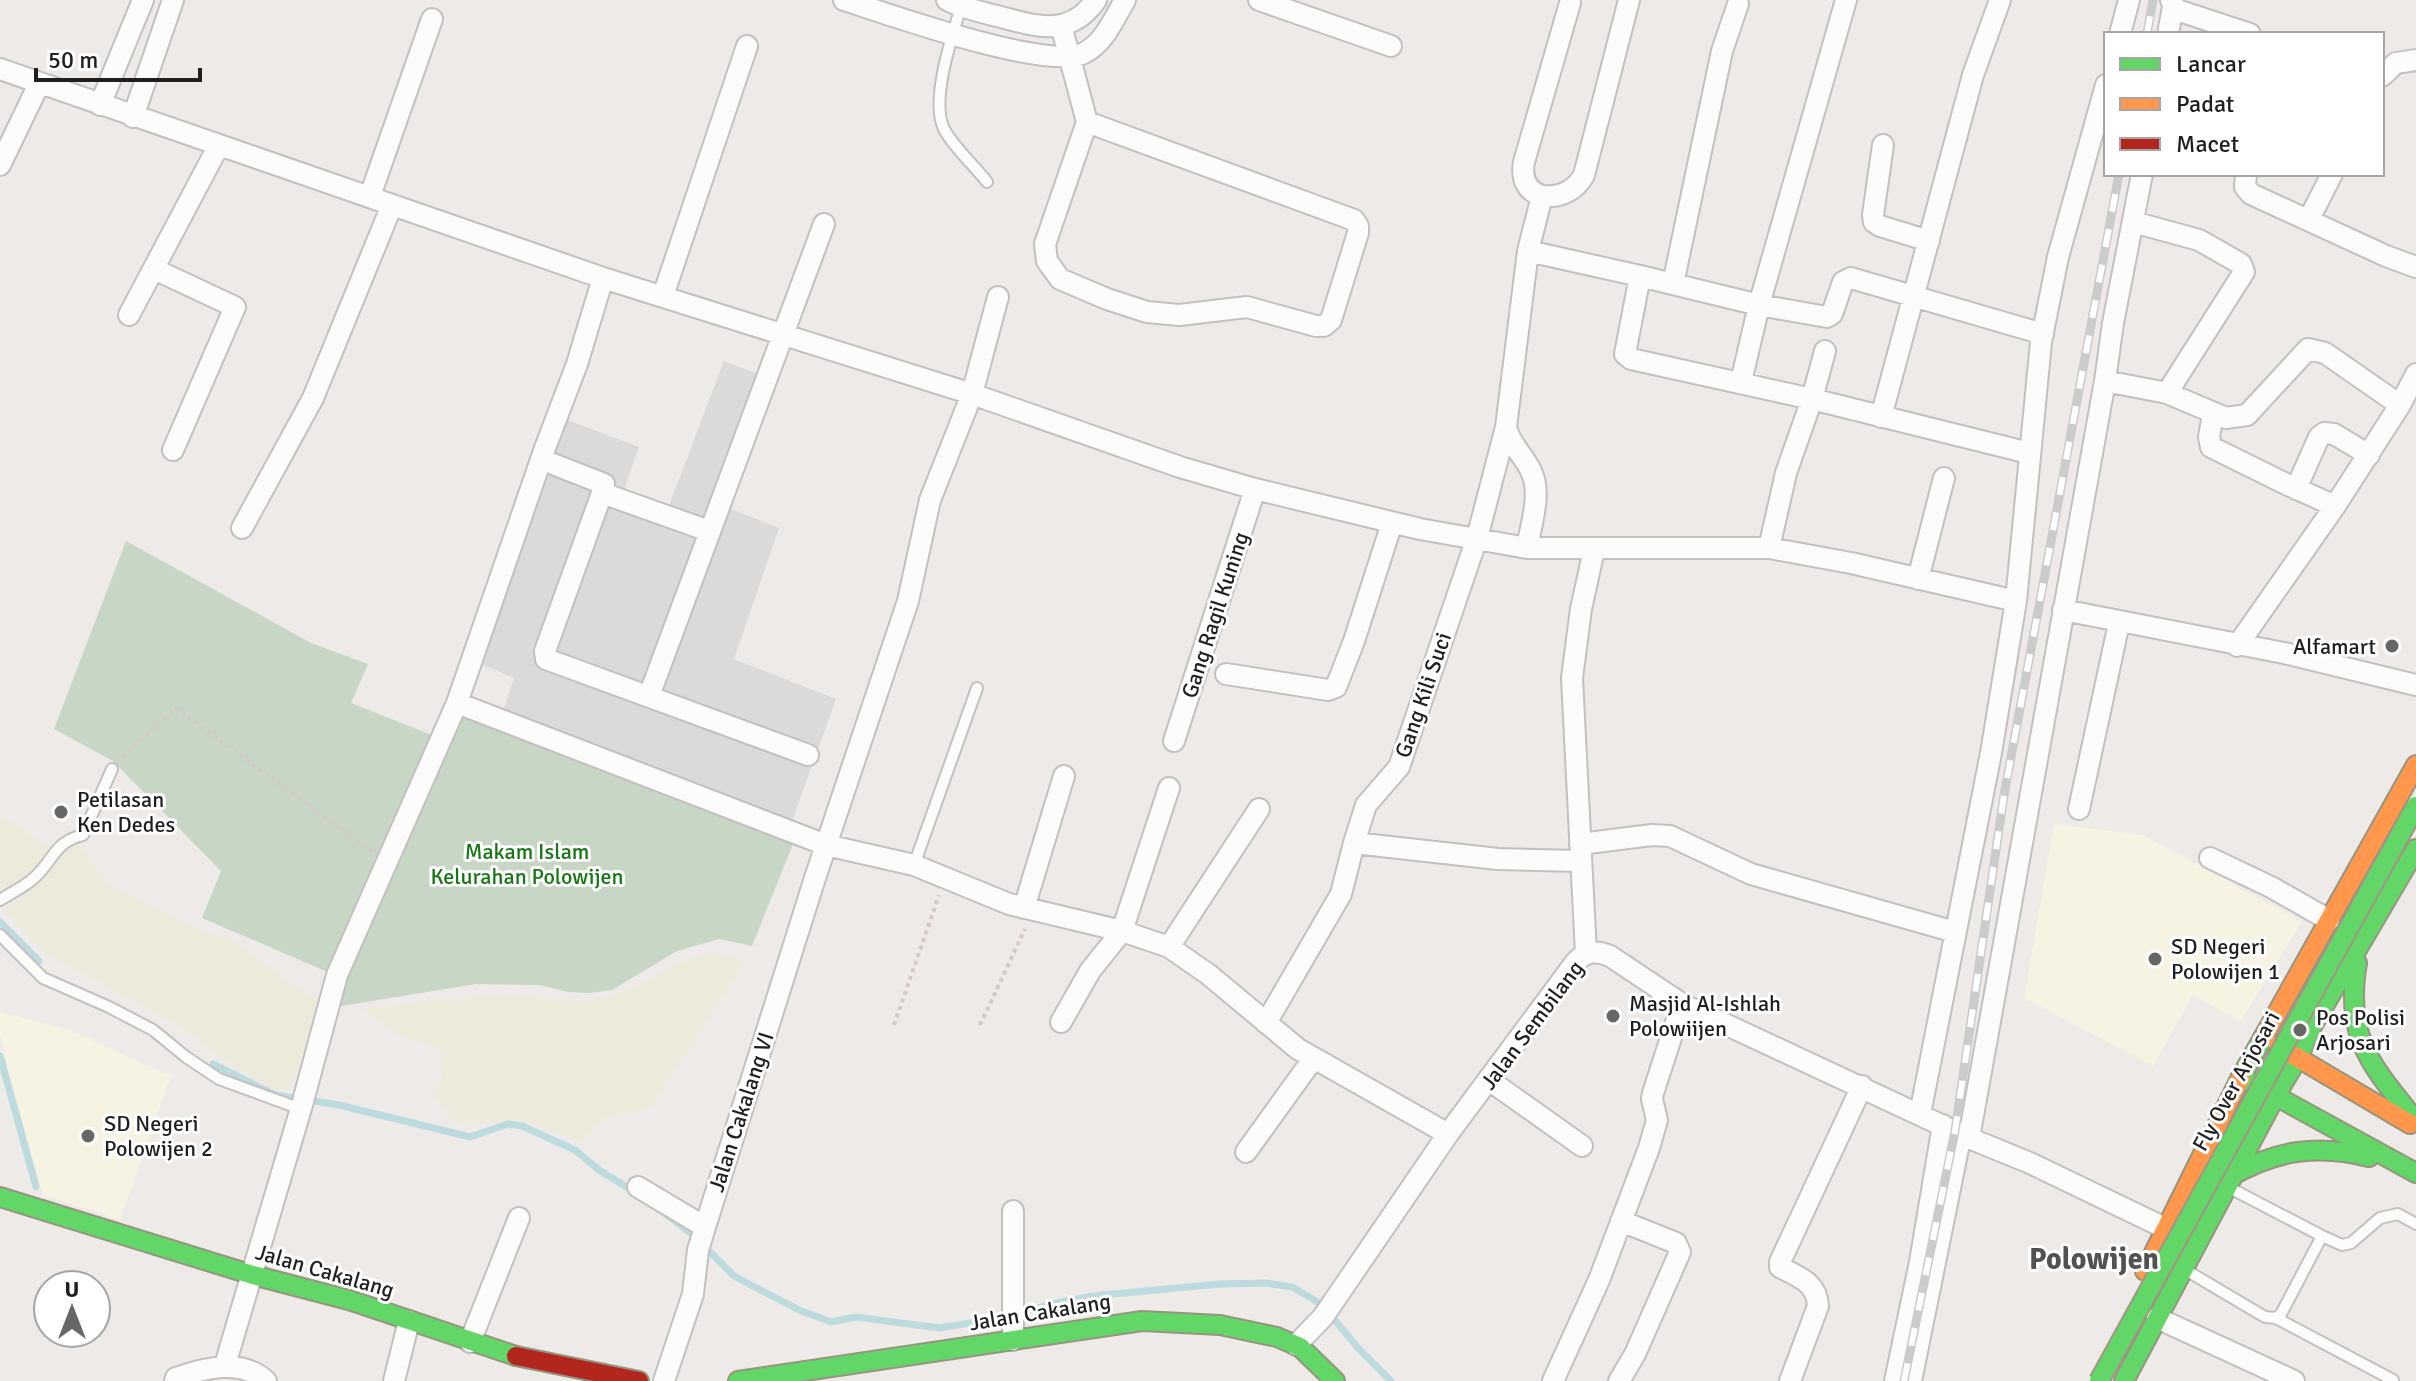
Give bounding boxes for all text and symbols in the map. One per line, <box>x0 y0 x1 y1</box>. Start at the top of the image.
scale bar <box>36 32 200 82</box>
legend <box>2104 32 2384 176</box>
text: 50 m <box>48 45 98 75</box>
text: Lancar <box>2176 49 2246 79</box>
text: Padat <box>2176 89 2234 119</box>
text: Macet <box>2176 129 2239 159</box>
street label: Gang Ragil Kuning <box>1175 529 1255 701</box>
street label: Gang Kili Suci <box>1389 629 1457 761</box>
place label: Alfamart <box>2293 633 2376 660</box>
marker: Alfamart <box>2383 637 2401 655</box>
place label: Petilasan Ken Dedes <box>77 786 175 838</box>
marker: Petilasan Ken Dedes <box>52 803 70 821</box>
park label: Makam Islam Kelurahan Polowijen <box>430 838 624 890</box>
place label: SD Negeri Polowijen 1 <box>2171 933 2280 985</box>
marker: SD Negeri Polowijen 1 <box>2146 950 2164 968</box>
street label: Jalan Sembilang <box>1475 955 1589 1095</box>
place label: Masjid Al-Ishlah Polowiijen <box>1629 990 1781 1042</box>
place label: Pos Polisi Arjosari <box>2316 1004 2405 1056</box>
street label: Fly Over Arjosari <box>2186 1006 2286 1156</box>
marker: Masjid Al-Ishlah Polowiijen <box>1604 1007 1622 1025</box>
marker: Pos Polisi Arjosari <box>2291 1021 2309 1039</box>
street label: Jalan Cakalang VI <box>702 1029 780 1195</box>
place label: SD Negeri Polowijen 2 <box>104 1110 213 1162</box>
marker: SD Negeri Polowijen 2 <box>79 1127 97 1145</box>
street label: Jalan Cakalang <box>253 1238 397 1304</box>
district label: Polowijen <box>2029 1241 2159 1278</box>
north arrow <box>32 1269 112 1349</box>
text: U <box>65 1276 79 1303</box>
street label: Jalan Cakalang <box>967 1288 1113 1336</box>

